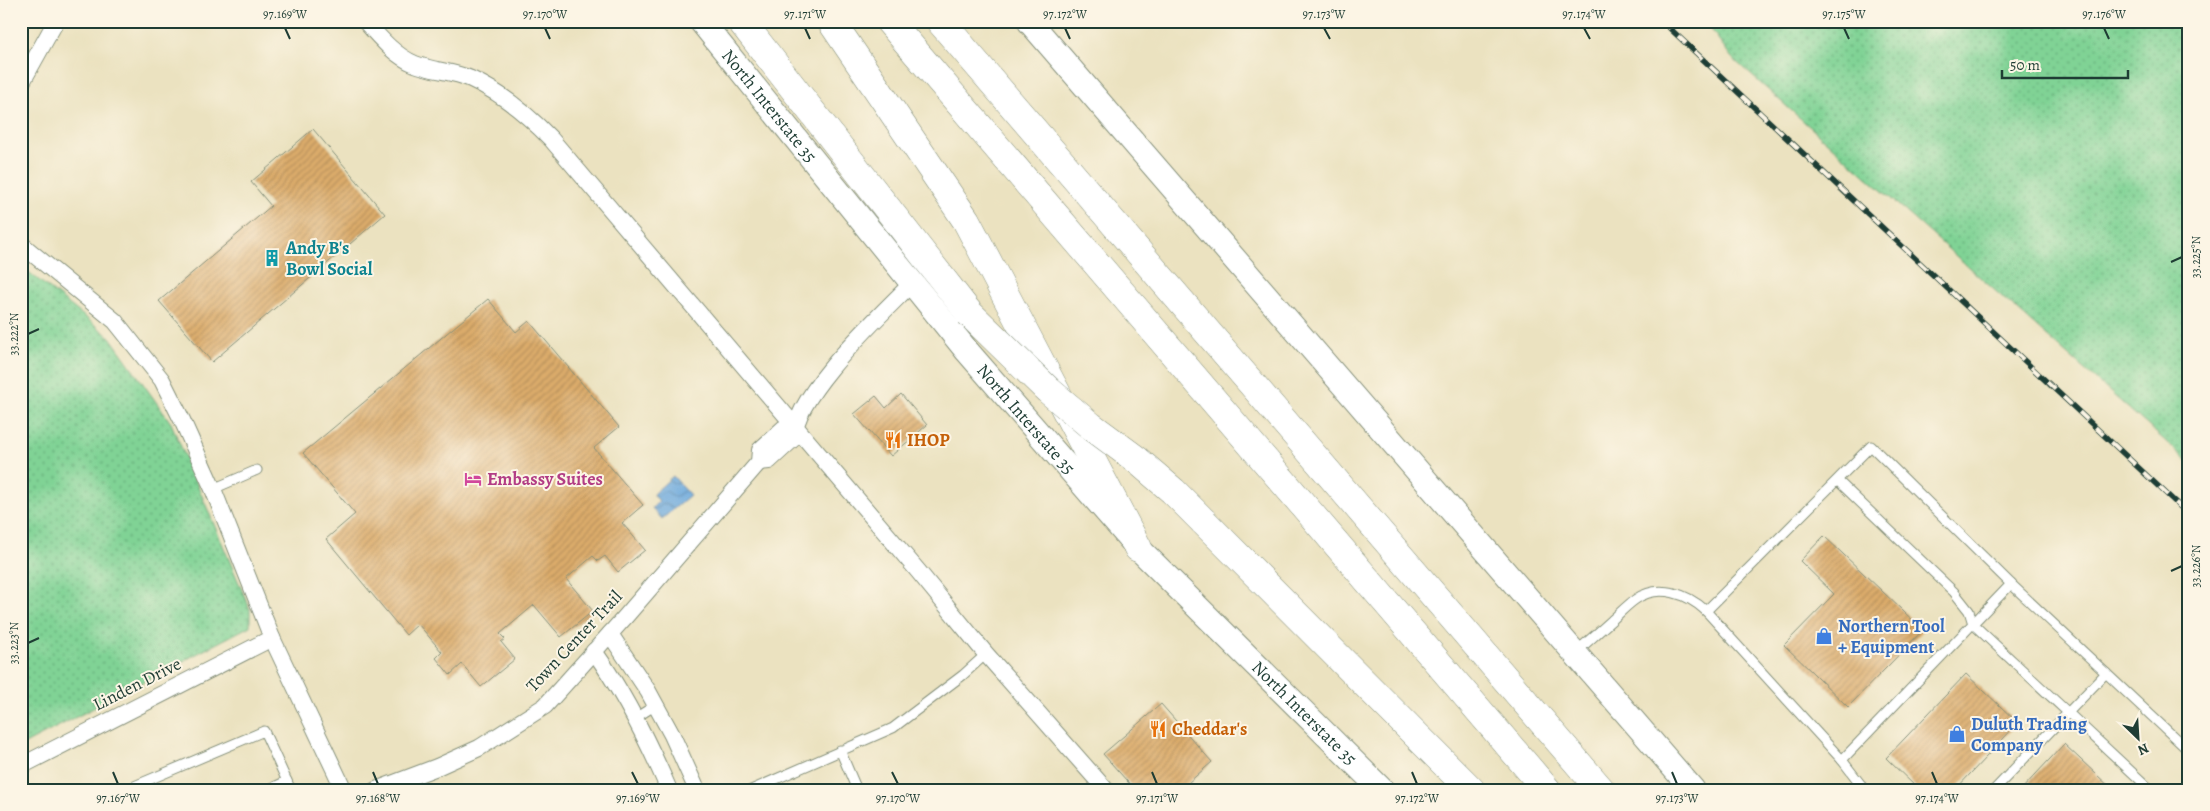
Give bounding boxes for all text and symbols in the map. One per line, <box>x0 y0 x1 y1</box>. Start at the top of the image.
text: 97.169°W <box>263 6 308 22</box>
text: 97.170°W <box>523 6 568 22</box>
text: 97.171°W <box>784 6 827 22</box>
text: 97.172°W <box>1043 6 1088 22</box>
text: 97.173°W <box>1302 6 1346 22</box>
text: 97.174°W <box>1562 6 1607 22</box>
text: 97.175°W <box>1822 6 1866 22</box>
text: 97.176°W <box>2082 6 2127 22</box>
street label: North Interstate 35 <box>716 44 822 168</box>
scale bar <box>2002 48 2129 80</box>
text: 50 m <box>2010 55 2040 75</box>
text: 33.225°N <box>2188 235 2204 278</box>
place label: Andy B's Bowl Social <box>285 236 373 281</box>
building icon: Andy B's Bowl Social <box>262 248 282 268</box>
text: 33.222°N <box>6 312 22 356</box>
street label: North Interstate 35 <box>971 359 1081 480</box>
place label: IHOP <box>907 428 950 452</box>
restaurant icon: IHOP <box>883 430 903 450</box>
place label: Embassy Suites <box>487 467 603 491</box>
hotel icon: Embassy Suites <box>463 469 483 489</box>
text: 33.226°N <box>2188 544 2204 587</box>
street label: Town Center Trail <box>521 585 628 697</box>
place label: Northern Tool + Equipment <box>1838 614 1945 659</box>
text: 33.223°N <box>6 621 22 664</box>
shop icon: Northern Tool + Equipment <box>1814 626 1834 646</box>
street label: Linden Drive <box>89 652 185 716</box>
street label: North Interstate 35 <box>1246 655 1362 771</box>
place label: Duluth Trading Company <box>1971 712 2088 757</box>
north arrow <box>2112 714 2162 764</box>
place label: Cheddar's <box>1172 717 1247 741</box>
restaurant icon: Cheddar's <box>1148 719 1168 739</box>
shop icon: Duluth Trading Company <box>1947 724 1967 744</box>
text: N <box>2135 739 2152 760</box>
text: 97.167°W <box>96 790 141 806</box>
text: 97.168°W <box>356 790 401 806</box>
text: 97.169°W <box>616 790 661 806</box>
text: 97.170°W <box>876 790 921 806</box>
text: 97.171°W <box>1136 790 1179 806</box>
text: 97.172°W <box>1395 790 1440 806</box>
text: 97.173°W <box>1655 790 1699 806</box>
text: 97.174°W <box>1915 790 1960 806</box>

